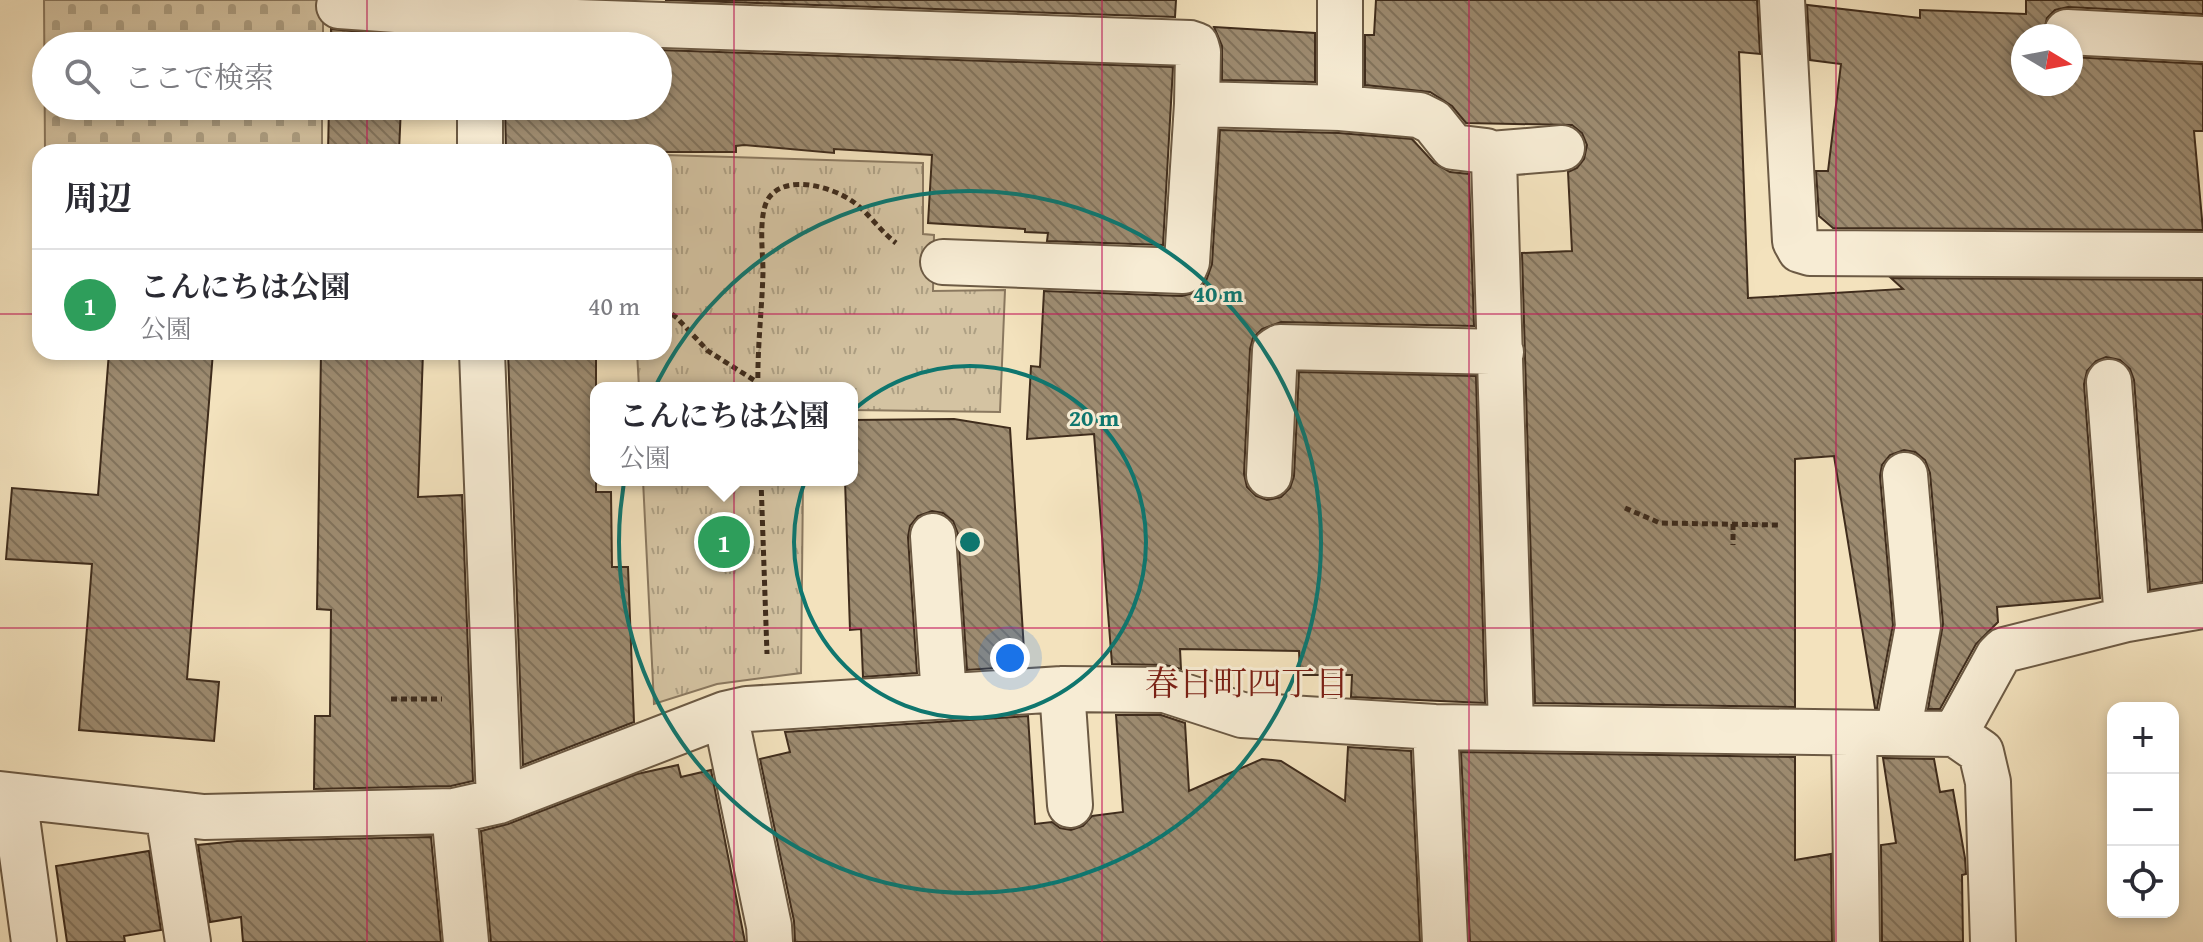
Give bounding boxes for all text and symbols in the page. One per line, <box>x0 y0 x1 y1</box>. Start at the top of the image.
north arrow <box>2011 24 2083 96</box>
search box <box>32 32 672 120</box>
icon: search <box>60 54 104 98</box>
text: ここで検索 <box>124 55 274 99</box>
text: 周辺 <box>64 173 132 222</box>
text: こんにちは公園 <box>140 264 350 308</box>
text: 40 m <box>1193 276 1244 311</box>
text: 1 <box>83 286 97 325</box>
text: 40 m <box>588 286 640 325</box>
text: 公園 <box>140 309 192 348</box>
popup <box>590 382 858 486</box>
text: こんにちは公園 <box>619 393 829 437</box>
text: 20 m <box>1069 400 1120 435</box>
text: 公園 <box>619 438 671 477</box>
pin: 1 <box>698 512 750 572</box>
centre of rings <box>956 528 984 556</box>
your location <box>990 638 1030 678</box>
district label: 春日町四丁目 <box>1145 658 1349 707</box>
map controls <box>2107 702 2179 918</box>
button: + <box>2107 702 2179 774</box>
button: − <box>2107 774 2179 846</box>
button: locate <box>2107 846 2179 918</box>

